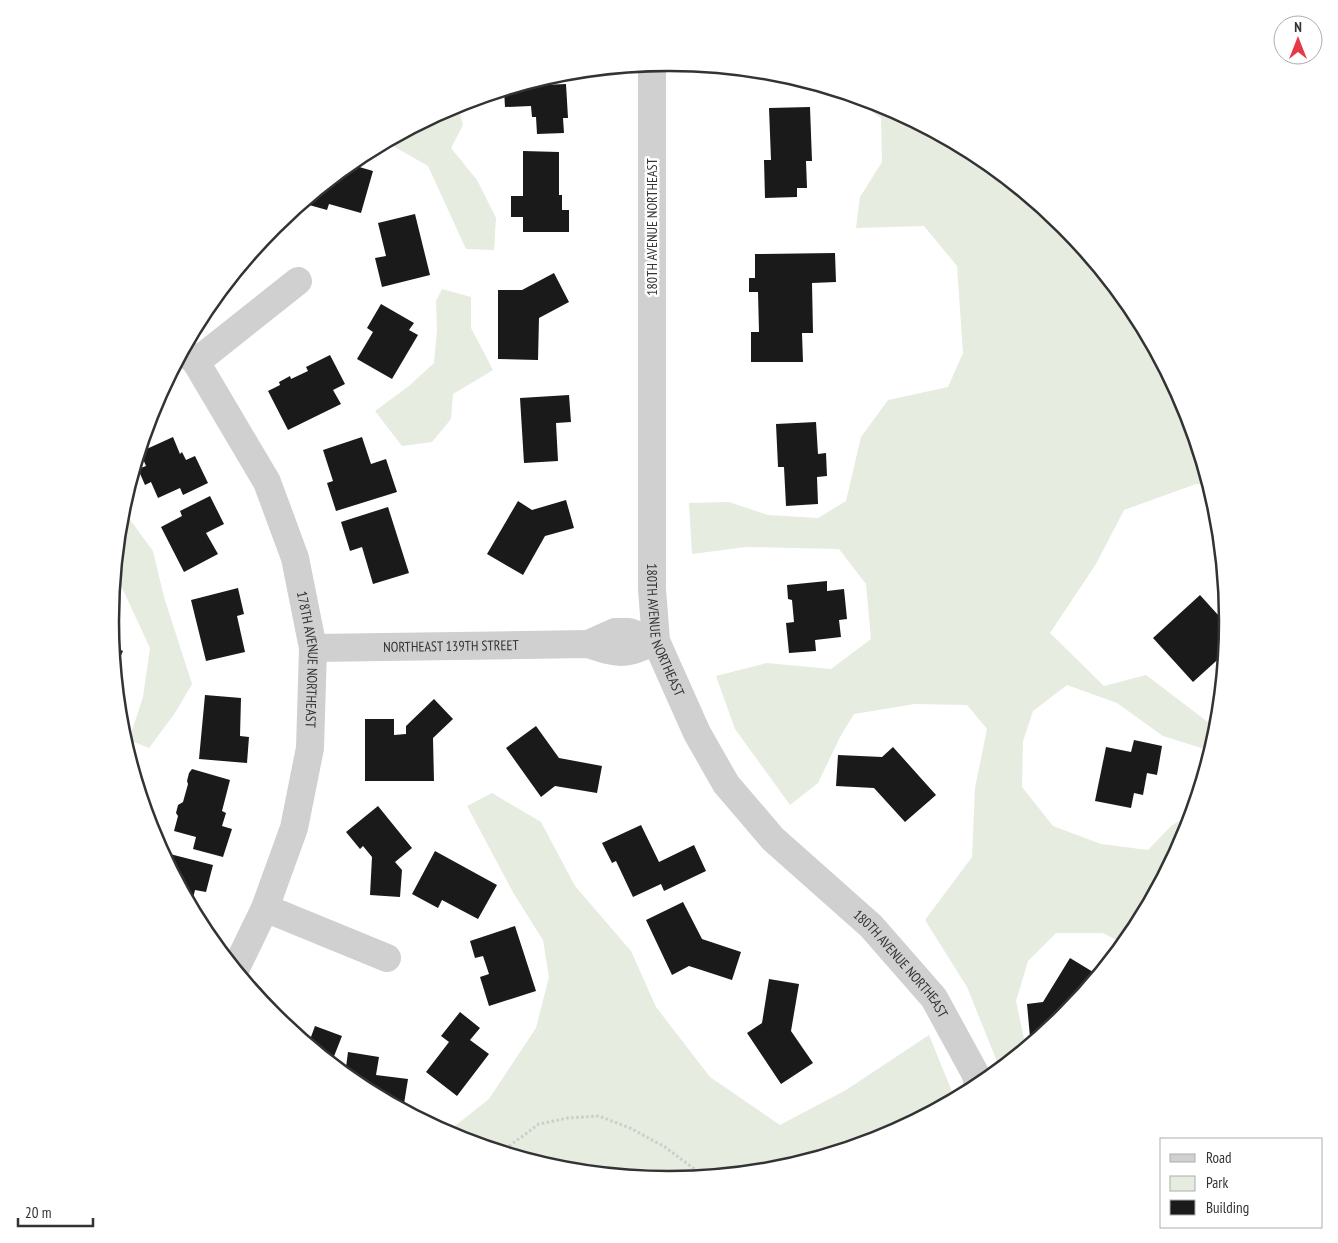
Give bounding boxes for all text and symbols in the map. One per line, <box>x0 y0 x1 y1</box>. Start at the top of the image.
north arrow <box>1273 15 1323 65</box>
text: N <box>1294 18 1302 36</box>
street label: 180TH AVENUE NORTHEAST <box>643 157 661 296</box>
street label: 180TH AVENUE NORTHEAST <box>643 563 689 700</box>
street label: 178TH AVENUE NORTHEAST <box>293 590 323 729</box>
street label: NORTHEAST 139TH STREET <box>383 636 520 656</box>
street label: 180TH AVENUE NORTHEAST <box>849 905 952 1022</box>
legend <box>1160 1138 1323 1228</box>
text: Road <box>1206 1148 1232 1167</box>
text: Park <box>1206 1173 1228 1192</box>
scale bar <box>18 1196 92 1228</box>
text: Building <box>1206 1198 1249 1217</box>
text: 20 m <box>25 1203 51 1222</box>

